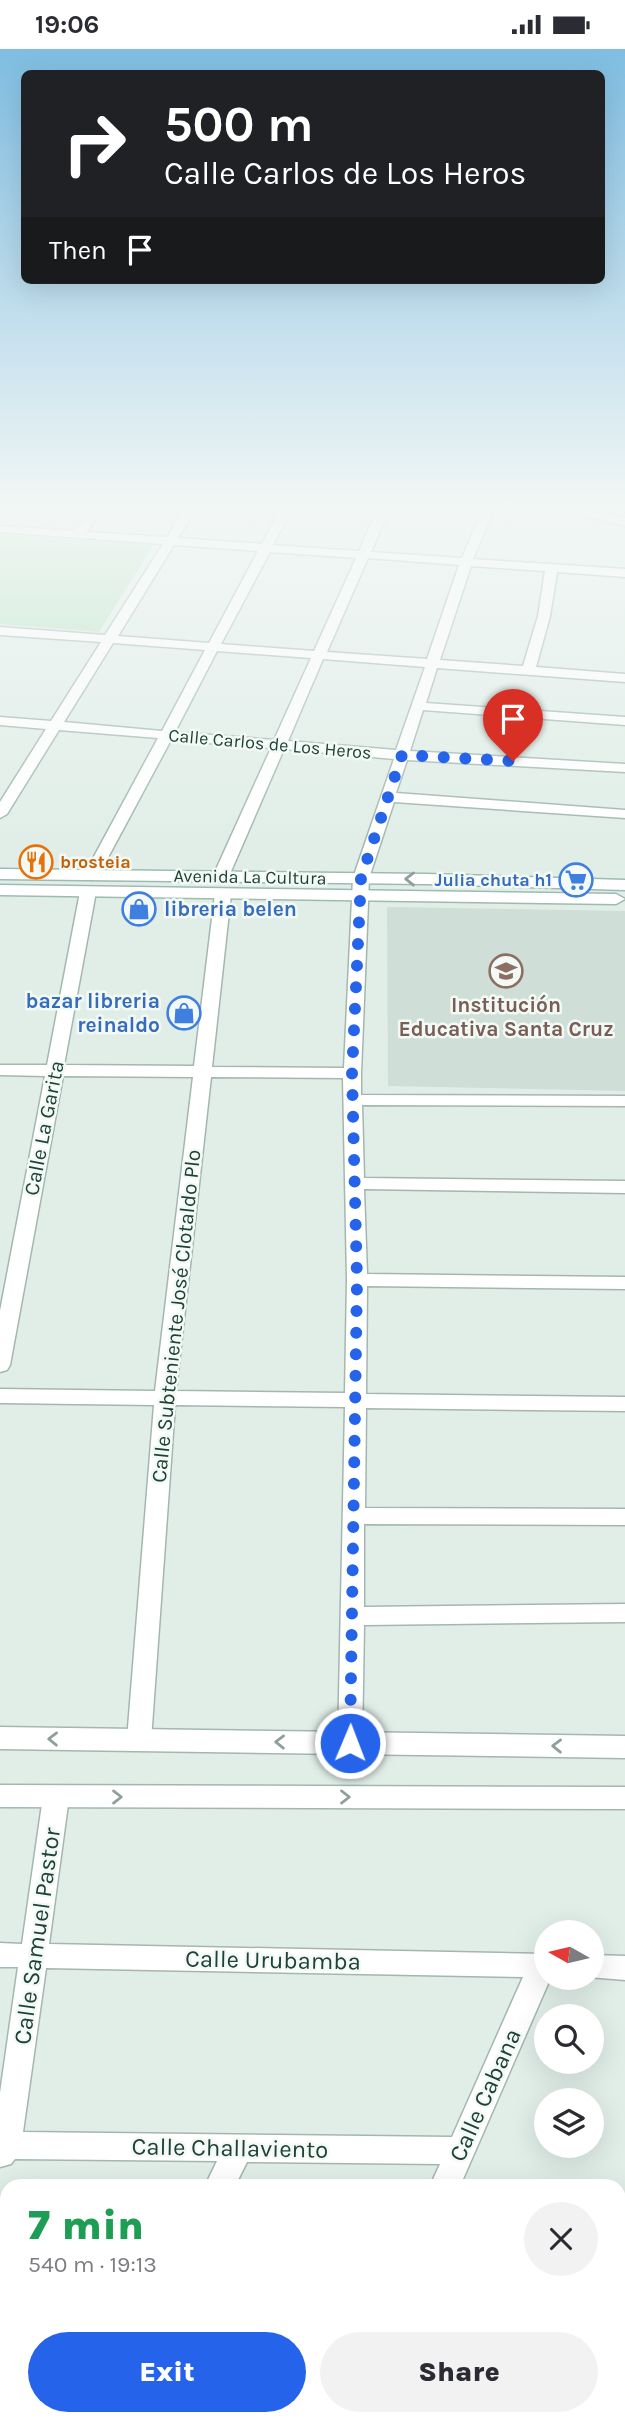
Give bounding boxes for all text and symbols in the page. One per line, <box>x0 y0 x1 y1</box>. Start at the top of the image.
text: 19:06 <box>35 9 99 40</box>
text: 500 m <box>164 96 313 153</box>
icon: right <box>49 98 140 189</box>
text: Calle Carlos de Los Heros <box>164 155 526 192</box>
icon: arrive <box>121 231 159 269</box>
text: Then <box>49 235 107 266</box>
pin <box>483 689 543 761</box>
icon: arrive <box>494 700 532 738</box>
street label: Calle Carlos de Los Heros <box>167 724 373 764</box>
restaurant icon: brosteia <box>17 843 55 881</box>
place label: brosteia <box>60 851 131 873</box>
supermarket icon: Julia chuta h1 <box>557 861 595 899</box>
street label: Avenida La Cultura <box>173 865 327 889</box>
place label: Julia chuta h1 <box>434 869 552 891</box>
one-way arrow <box>404 871 415 886</box>
shop icon: libreria belen <box>120 890 158 928</box>
place label: libreria belen <box>164 897 297 921</box>
school or university icon: Institución Educativa Santa Cruz <box>487 952 525 990</box>
place label: bazar libreria reinaldo <box>26 989 160 1037</box>
place label: Institución Educativa Santa Cruz <box>398 993 614 1041</box>
shop icon: bazar libreria reinaldo <box>165 994 203 1032</box>
street label: Calle La Garita <box>19 1059 69 1197</box>
street label: Calle Subteniente José Clotaldo Plo <box>147 1148 205 1484</box>
position arrow <box>313 1706 387 1780</box>
one-way arrow <box>47 1731 58 1747</box>
one-way arrow <box>275 1734 285 1750</box>
one-way arrow <box>551 1739 562 1754</box>
one-way arrow <box>112 1789 123 1805</box>
one-way arrow <box>340 1789 350 1805</box>
street label: Calle Samuel Pastor <box>8 1825 66 2046</box>
north arrow <box>534 1920 604 1990</box>
map controls <box>534 1920 604 2158</box>
street label: Calle Urubamba <box>185 1944 361 1976</box>
button: search <box>534 2004 604 2074</box>
street label: Calle Cabana <box>443 2024 527 2166</box>
button: layers <box>534 2088 604 2158</box>
street label: Calle Challaviento <box>131 2132 329 2164</box>
text: 7 min <box>28 2200 144 2250</box>
button: close <box>524 2202 598 2276</box>
text: 540 m · 19:13 <box>28 2251 157 2278</box>
button: Exit <box>28 2332 306 2412</box>
button: Share <box>320 2332 598 2412</box>

